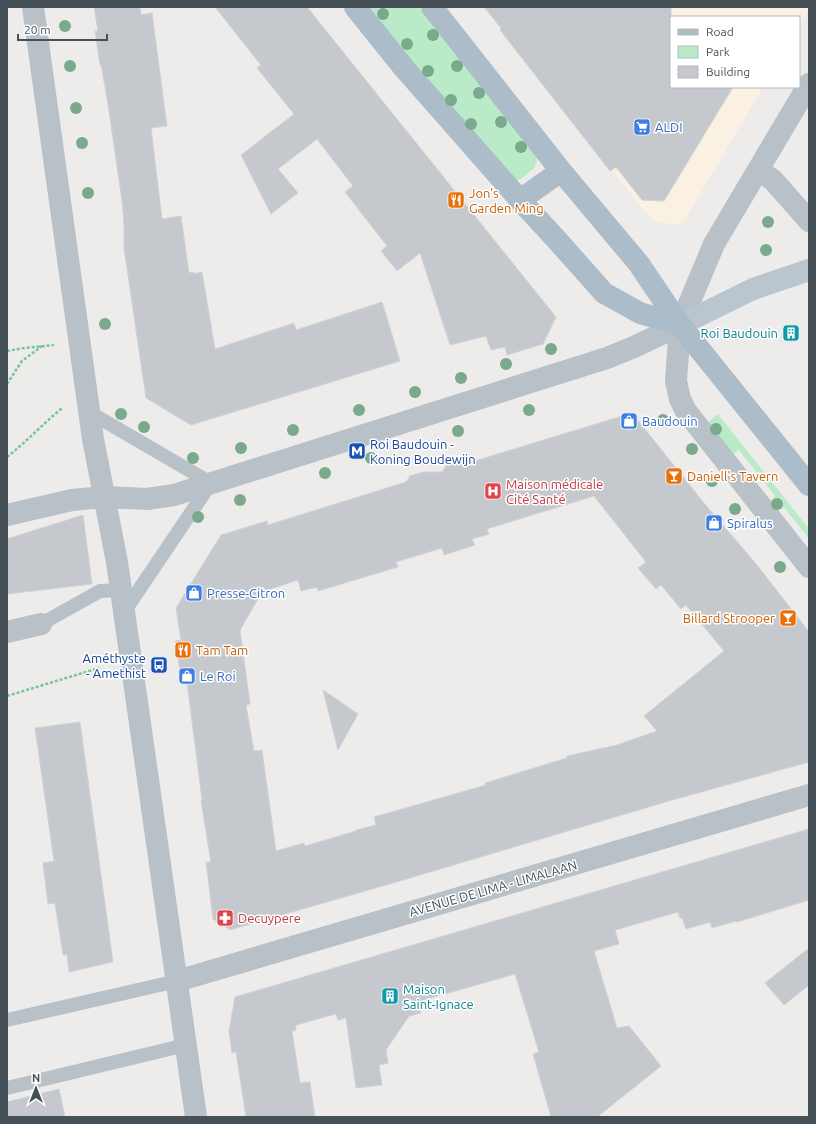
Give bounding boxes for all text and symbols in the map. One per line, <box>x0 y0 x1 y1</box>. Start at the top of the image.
scale bar <box>18 16 107 42</box>
legend <box>670 16 800 88</box>
text: 20 m <box>24 23 51 36</box>
text: Road <box>706 25 734 38</box>
text: Park <box>706 45 730 58</box>
text: Building <box>706 65 750 78</box>
supermarket icon: ALDI <box>632 117 652 137</box>
place label: ALDI <box>655 120 683 134</box>
place label: Jon’s Garden Ming <box>469 186 544 215</box>
restaurant icon: Jon’s Garden Ming <box>446 190 466 210</box>
building icon: Roi Baudouin <box>781 323 801 343</box>
place label: Roi Baudouin <box>701 326 778 340</box>
shop icon: Baudouin <box>619 411 639 431</box>
place label: Baudouin <box>642 414 698 428</box>
place label: Roi Baudouin - Koning Boudewijn <box>370 437 476 466</box>
metro station icon: Roi Baudouin - Koning Boudewijn <box>347 441 367 461</box>
bar icon: Daniell's Tavern <box>664 466 684 486</box>
place label: Daniell's Tavern <box>687 469 778 483</box>
place label: Maison médicale Cité Santé <box>506 477 603 506</box>
hospital icon: Maison médicale Cité Santé <box>483 481 503 501</box>
shop icon: Spiralus <box>704 513 724 533</box>
place label: Spiralus <box>727 516 773 530</box>
shop icon: Presse-Citron <box>184 583 204 603</box>
place label: Presse-Citron <box>207 586 285 600</box>
bar icon: Billard Strooper <box>778 608 798 628</box>
place label: Billard Strooper <box>683 611 775 625</box>
restaurant icon: Tam Tam <box>173 640 193 660</box>
place label: Tam Tam <box>196 643 248 657</box>
place label: Améthyste - Amethist <box>83 651 146 680</box>
bus stop icon: Améthyste - Amethist <box>149 655 169 675</box>
shop icon: Le Roi <box>177 666 197 686</box>
place label: Le Roi <box>200 669 236 683</box>
street label: AVENUE DE LIMA - LIMALAAN <box>407 857 579 919</box>
pharmacy icon: Decuypere <box>215 908 235 928</box>
place label: Decuypere <box>238 911 301 925</box>
place label: Maison Saint-Ignace <box>403 982 474 1011</box>
building icon: Maison Saint-Ignace <box>380 986 400 1006</box>
north arrow <box>16 1068 56 1108</box>
text: N <box>32 1072 40 1084</box>

